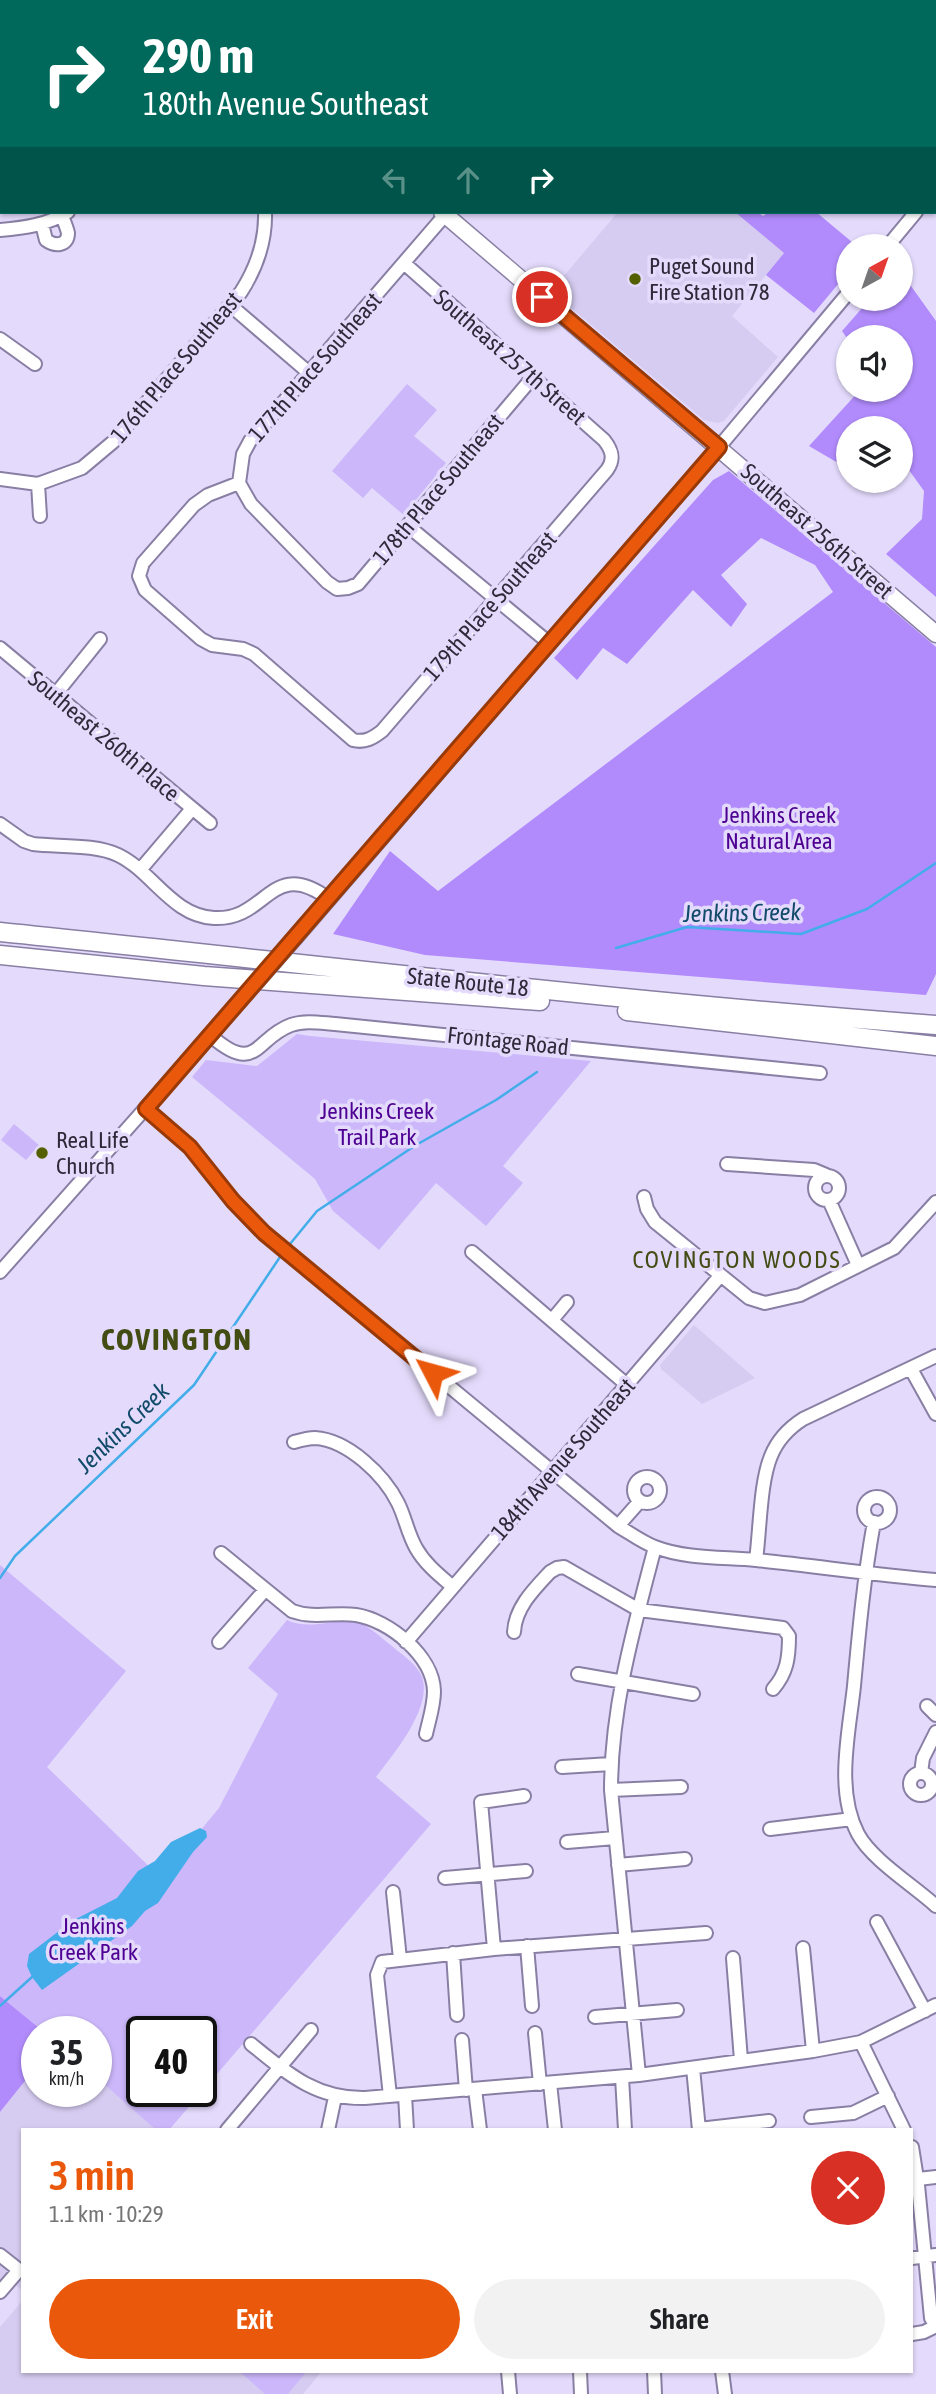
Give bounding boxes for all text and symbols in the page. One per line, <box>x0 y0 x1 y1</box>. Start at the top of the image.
text: 290 m <box>143 27 254 83</box>
icon: right <box>28 28 119 119</box>
text: 180th Avenue Southeast <box>143 85 429 122</box>
icon: left <box>376 161 414 199</box>
icon: ahead <box>449 161 487 199</box>
icon: right <box>522 161 560 199</box>
north arrow <box>836 234 914 312</box>
map controls <box>836 234 913 493</box>
place label: Puget Sound Fire Station 78 <box>649 253 770 305</box>
pin <box>512 267 572 327</box>
marker: Puget Sound Fire Station 78 <box>627 271 643 287</box>
icon: arrive <box>523 278 561 316</box>
street label: Southeast 257th Street <box>429 284 591 430</box>
street label: 176th Place Southeast <box>105 286 247 448</box>
street label: 177th Place Southeast <box>243 287 387 447</box>
button: sound <box>836 325 913 402</box>
street label: 178th Place Southeast <box>367 408 509 570</box>
button: layers <box>836 416 913 493</box>
street label: Southeast 256th Street <box>736 458 898 604</box>
street label: 179th Place Southeast <box>418 526 562 686</box>
street label: Southeast 260th Place <box>23 665 185 807</box>
park label: Jenkins Creek Natural Area <box>722 802 836 854</box>
water label: Jenkins Creek <box>682 898 802 927</box>
street label: State Route 18 <box>406 963 530 1001</box>
street label: Frontage Road <box>446 1022 570 1060</box>
park label: Jenkins Creek Trail Park <box>320 1098 434 1150</box>
place label: Real Life Church <box>56 1127 129 1179</box>
marker: Real Life Church <box>34 1145 50 1161</box>
district label: COVINGTON WOODS <box>632 1246 842 1273</box>
district label: COVINGTON <box>101 1322 253 1356</box>
position arrow <box>396 1336 470 1410</box>
street label: 184th Avenue Southeast <box>486 1373 640 1545</box>
water label: Jenkins Creek <box>70 1377 175 1479</box>
park label: Jenkins Creek Park <box>48 1913 138 1965</box>
speed limit sign: 40 <box>126 2016 217 2107</box>
text: 35 <box>50 2032 83 2072</box>
text: km/h <box>49 2068 84 2089</box>
text: 3 min <box>49 2151 135 2199</box>
button: close <box>811 2151 885 2225</box>
text: 1.1 km · 10:29 <box>49 2201 164 2227</box>
button: Exit <box>49 2279 460 2359</box>
button: Share <box>474 2279 885 2359</box>

